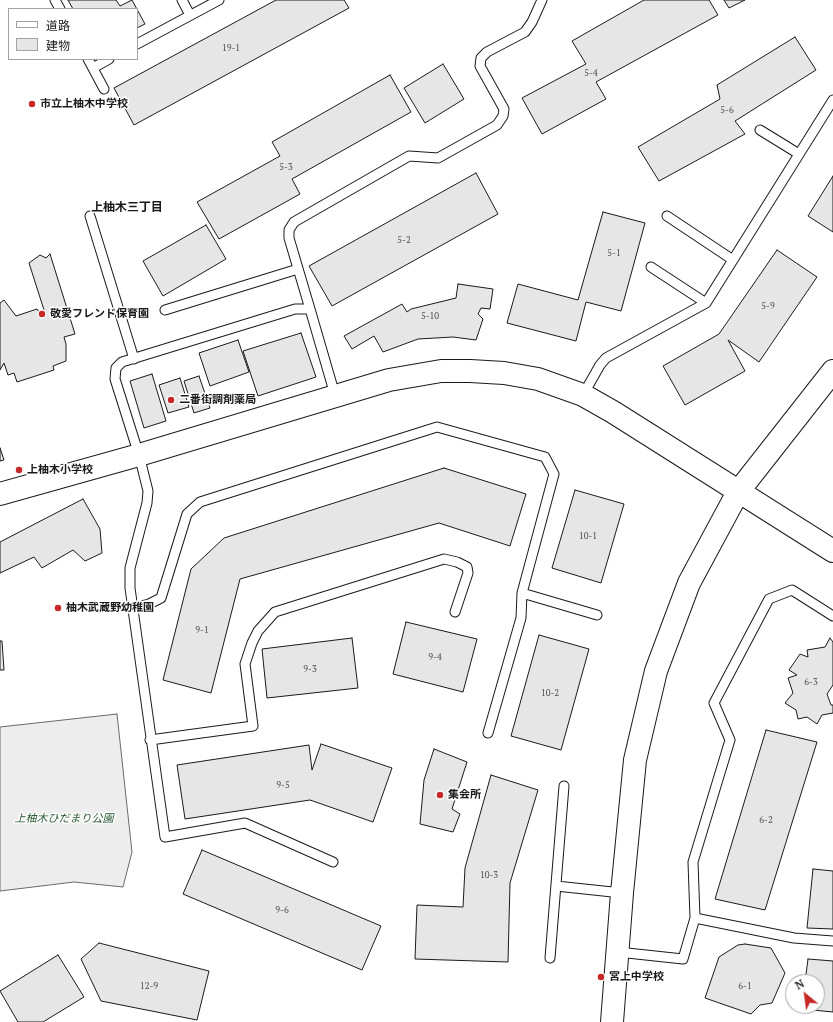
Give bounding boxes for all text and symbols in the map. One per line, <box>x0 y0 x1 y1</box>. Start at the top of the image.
legend <box>8 8 138 60</box>
text: 道路 <box>46 18 70 33</box>
text: 建物 <box>46 38 70 53</box>
house number: 19-1 <box>222 43 240 53</box>
house number: 5-4 <box>584 68 598 78</box>
place label: 市立上柚木中学校 <box>40 97 128 111</box>
marker: 市立上柚木中学校 <box>27 99 37 109</box>
house number: 5-6 <box>720 105 734 115</box>
house number: 5-3 <box>279 162 293 172</box>
district label: 上柚木三丁目 <box>91 201 163 215</box>
house number: 5-2 <box>397 235 411 245</box>
house number: 5-1 <box>607 248 621 258</box>
house number: 5-9 <box>761 301 775 311</box>
place label: 敬愛フレンド保育園 <box>50 307 149 321</box>
marker: 敬愛フレンド保育園 <box>37 309 47 319</box>
house number: 5-10 <box>421 311 439 321</box>
place label: 二番街調剤薬局 <box>179 393 256 407</box>
marker: 二番街調剤薬局 <box>166 395 176 405</box>
place label: 上柚木小学校 <box>27 463 93 477</box>
marker: 上柚木小学校 <box>14 465 24 475</box>
house number: 10-1 <box>579 531 597 541</box>
place label: 柚木武蔵野幼稚園 <box>66 601 154 615</box>
marker: 柚木武蔵野幼稚園 <box>53 603 63 613</box>
house number: 9-1 <box>195 625 209 635</box>
house number: 9-4 <box>428 652 442 662</box>
house number: 9-3 <box>303 664 317 674</box>
house number: 6-3 <box>804 677 818 687</box>
house number: 10-2 <box>541 688 559 698</box>
house number: 9-5 <box>276 780 290 790</box>
place label: 集会所 <box>448 788 481 802</box>
marker: 集会所 <box>435 790 445 800</box>
park label: 上柚木ひだまり公園 <box>15 812 113 826</box>
house number: 6-2 <box>759 815 773 825</box>
house number: 10-3 <box>480 870 498 880</box>
house number: 9-6 <box>275 905 289 915</box>
place label: 宮上中学校 <box>609 970 664 984</box>
marker: 宮上中学校 <box>596 972 606 982</box>
north arrow <box>785 974 825 1014</box>
text: N <box>793 976 807 993</box>
house number: 12-9 <box>140 981 158 991</box>
house number: 6-1 <box>738 981 752 991</box>

